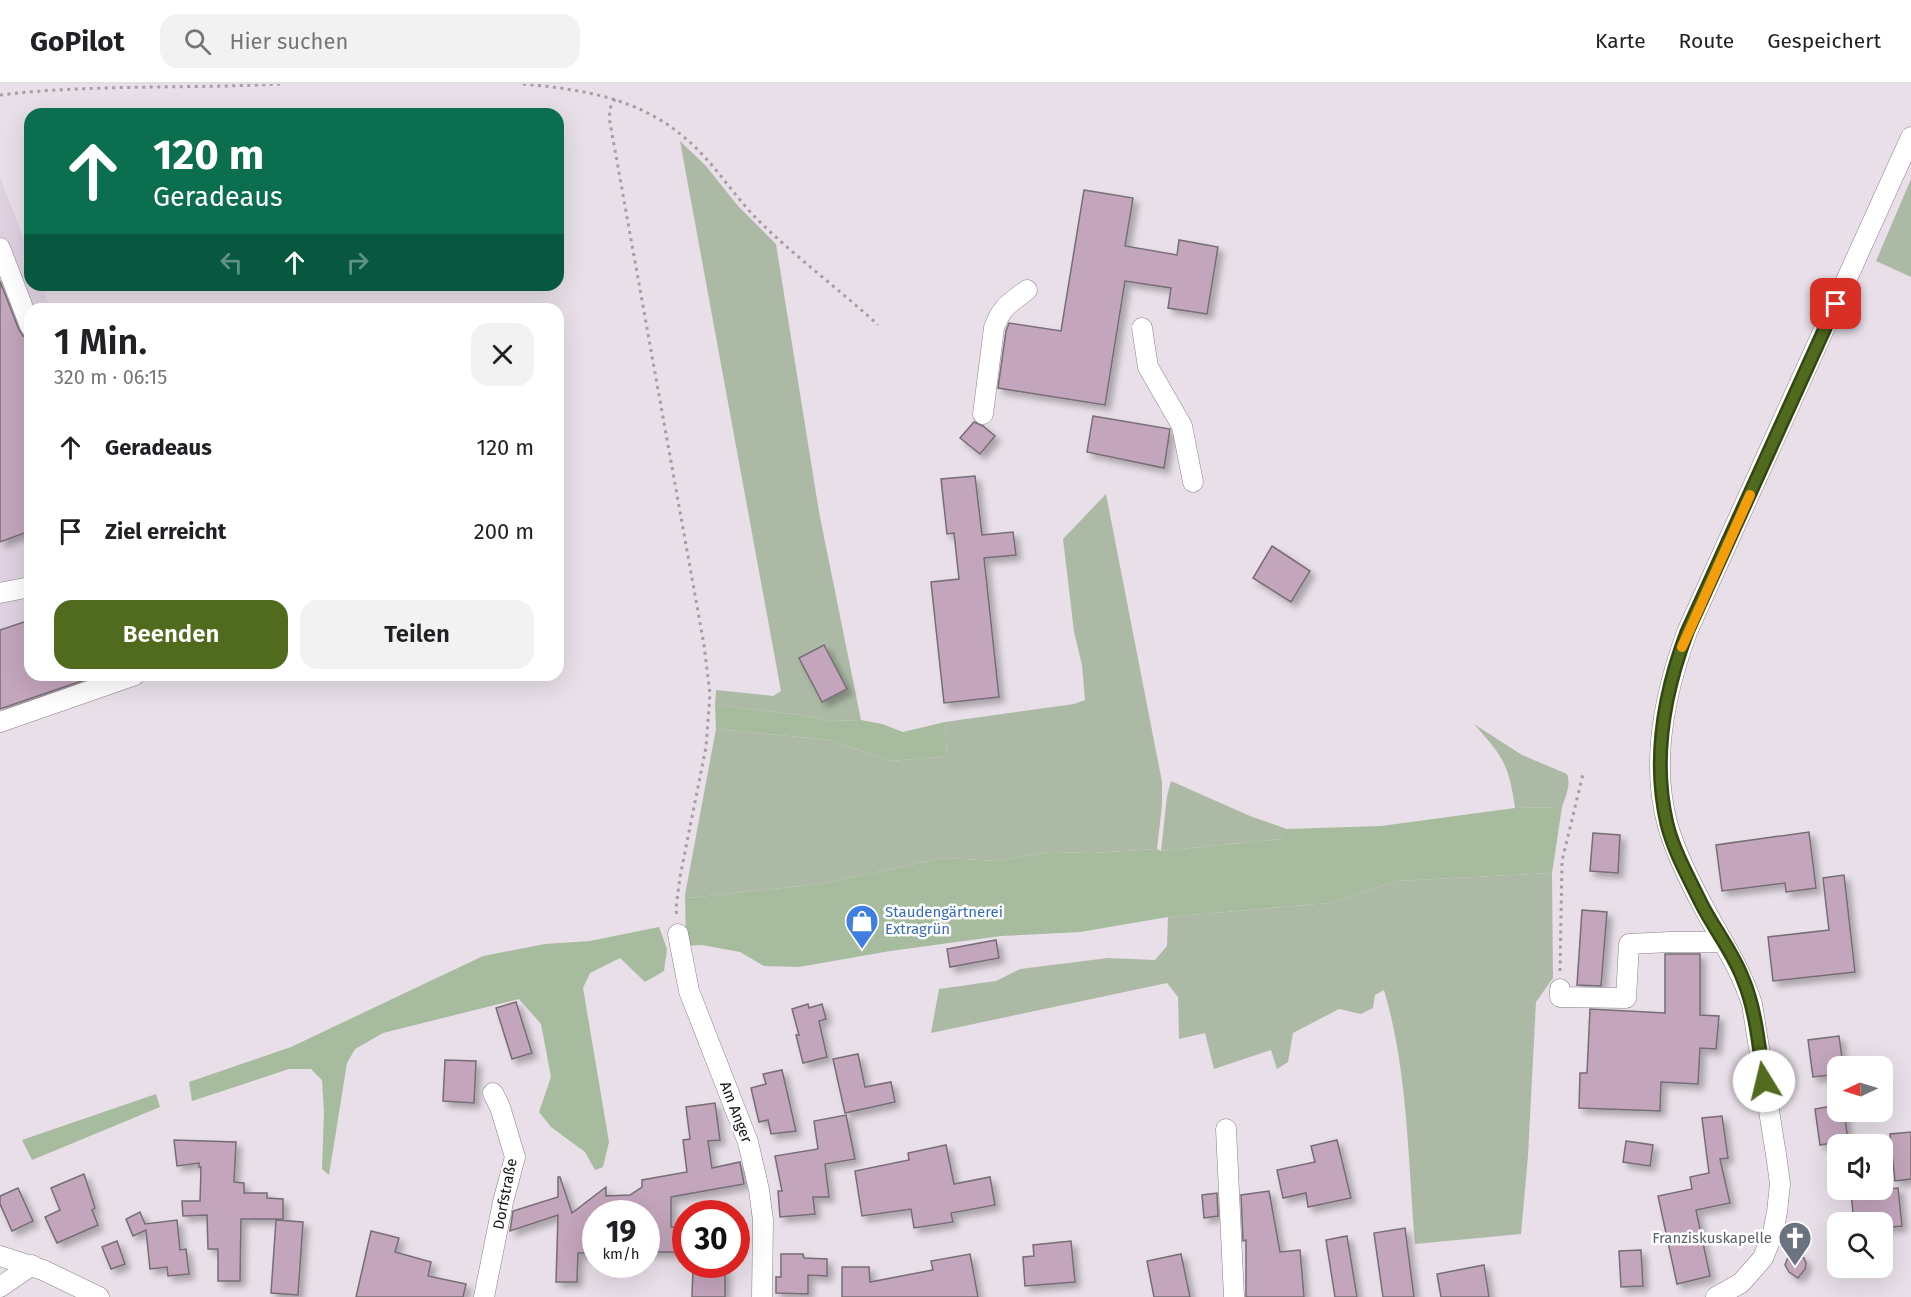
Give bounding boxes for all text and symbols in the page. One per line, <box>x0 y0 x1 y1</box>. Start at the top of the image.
search box <box>160 14 580 68</box>
text: GoPilot <box>30 25 124 58</box>
icon: search <box>181 25 214 58</box>
text: Hier suchen <box>229 28 348 55</box>
text: Karte <box>1595 28 1646 54</box>
text: Route <box>1679 28 1734 54</box>
text: Gespeichert <box>1767 28 1881 54</box>
text: 120 m <box>153 130 264 180</box>
icon: ahead <box>54 132 132 210</box>
text: Geradeaus <box>153 181 283 213</box>
icon: left <box>215 246 248 279</box>
icon: ahead <box>278 246 311 279</box>
icon: right <box>341 246 374 279</box>
pin <box>1810 278 1861 329</box>
icon: arrive <box>1819 287 1852 320</box>
text: 1 Min. <box>54 320 147 364</box>
button: close <box>471 323 534 386</box>
text: 320 m · 06:15 <box>54 365 167 389</box>
icon: ahead <box>54 431 87 464</box>
text: Geradeaus <box>105 434 212 461</box>
text: 120 m <box>477 434 534 461</box>
icon: arrive <box>54 515 87 548</box>
text: Ziel erreicht <box>105 518 226 545</box>
text: 200 m <box>474 518 534 545</box>
button: Beenden <box>54 600 288 669</box>
button: Teilen <box>300 600 534 669</box>
shop icon: Staudengärtnerei Extragrün <box>844 903 880 950</box>
place label: Staudengärtnerei Extragrün <box>885 903 1003 938</box>
position arrow <box>1732 1049 1796 1113</box>
north arrow <box>1827 1056 1893 1122</box>
map controls <box>1827 1056 1893 1278</box>
street label: Am Anger <box>716 1079 756 1145</box>
button: sound <box>1827 1134 1893 1200</box>
street label: Dorfstraße <box>489 1157 521 1231</box>
speed limit sign: 30 <box>672 1200 750 1278</box>
button: search <box>1827 1212 1893 1278</box>
text: 19 <box>606 1214 636 1250</box>
church icon: Franziskuskapelle <box>1777 1220 1813 1267</box>
place label: Franziskuskapelle <box>1652 1229 1772 1247</box>
text: km/h <box>602 1245 640 1263</box>

